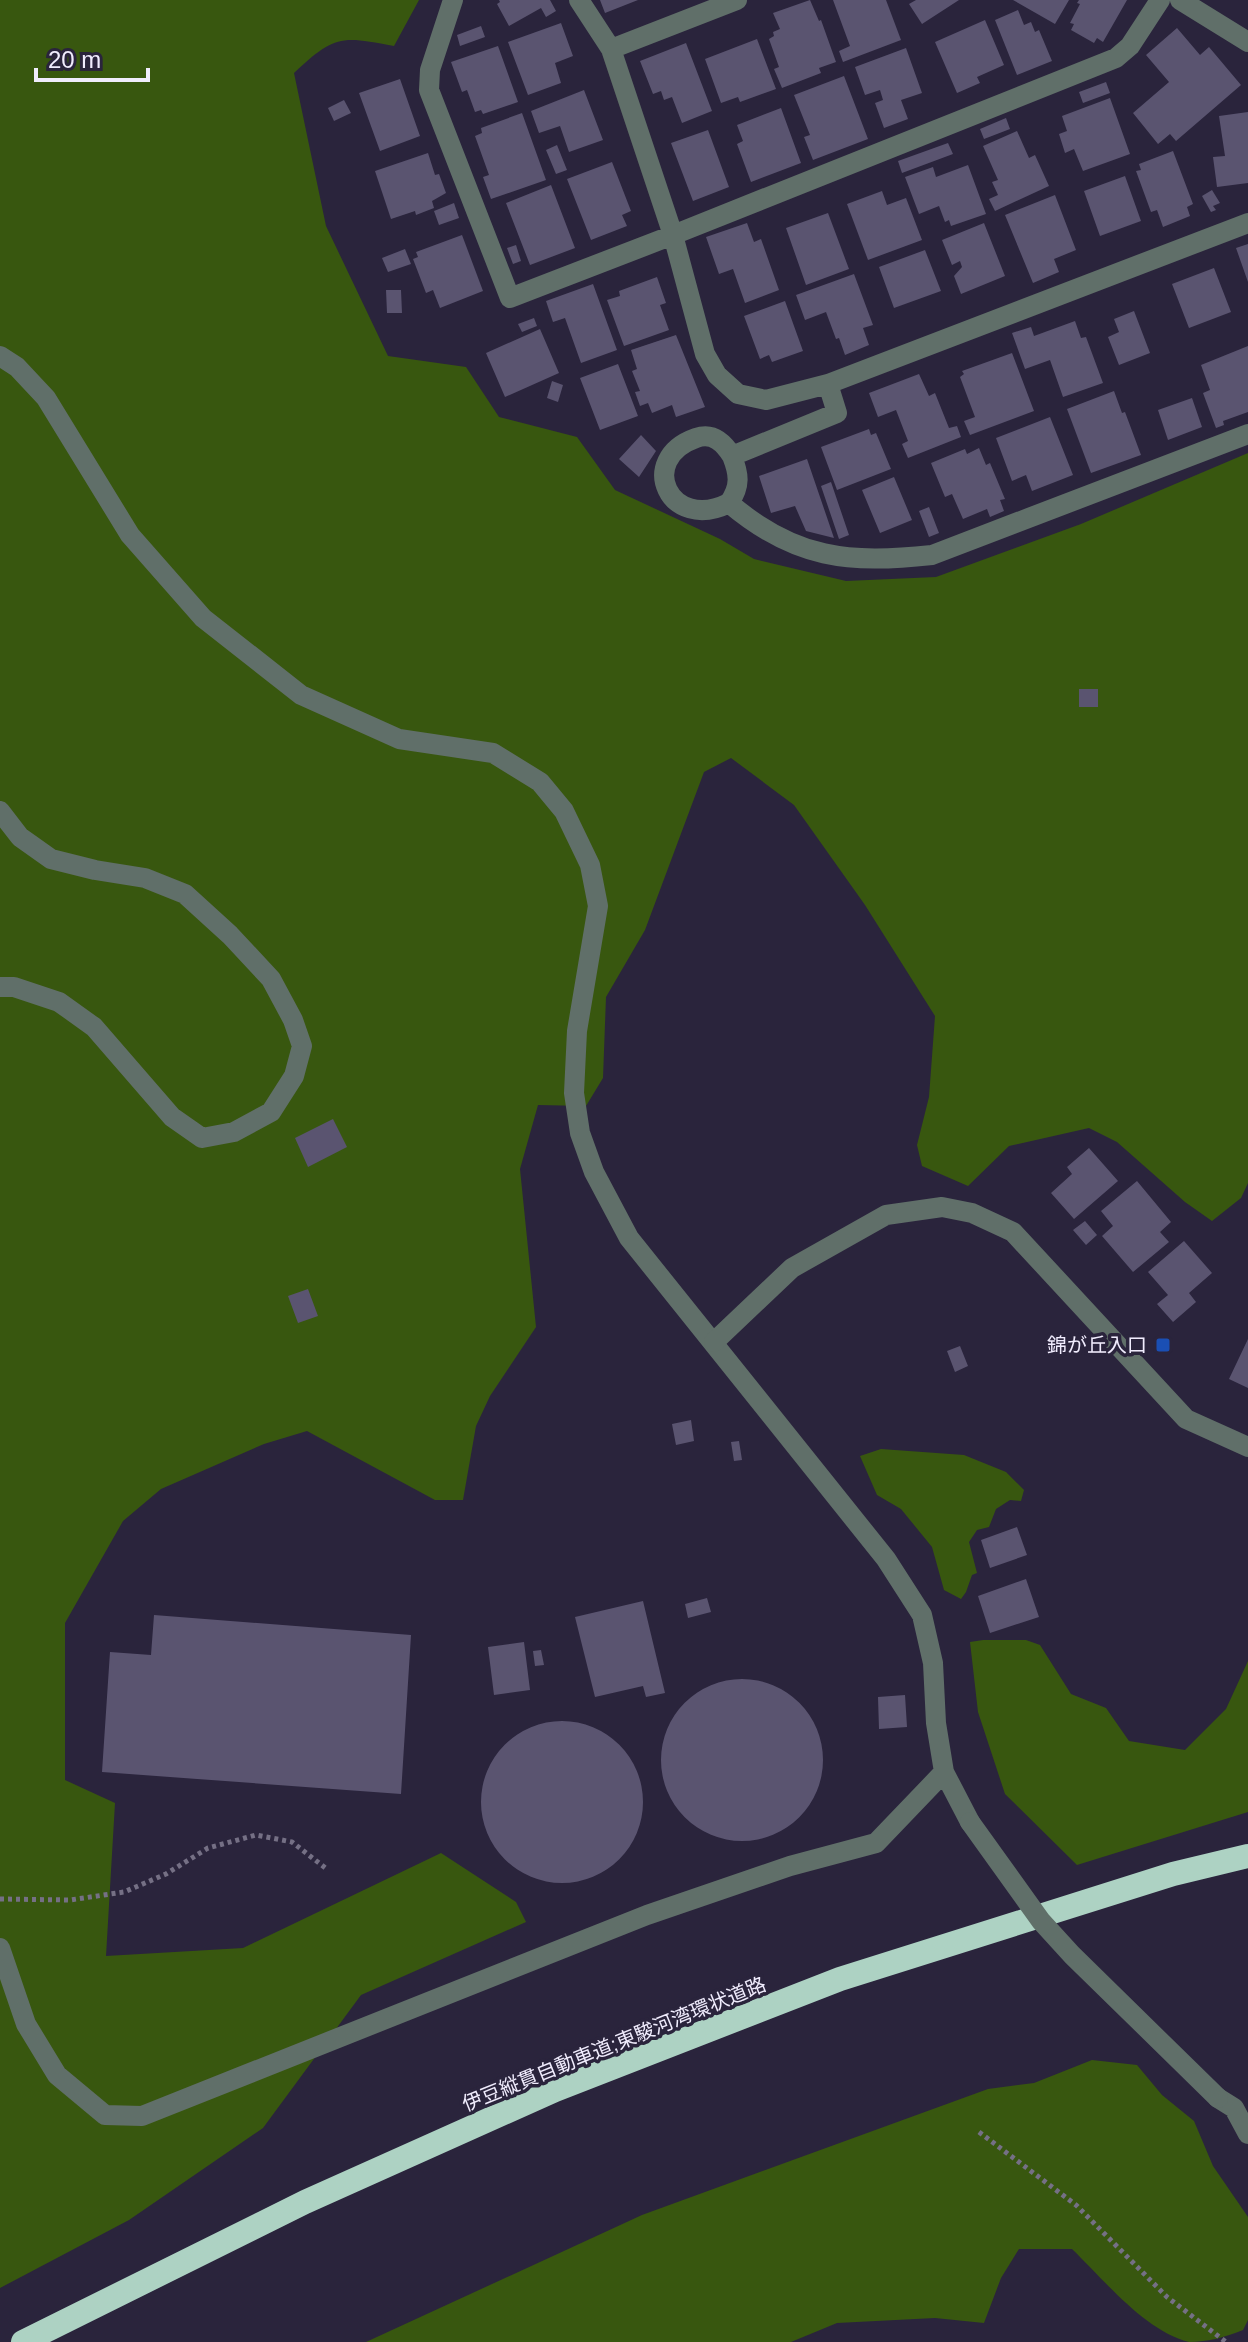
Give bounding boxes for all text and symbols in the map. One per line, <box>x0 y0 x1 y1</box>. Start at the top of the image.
scale bar <box>36 32 148 82</box>
text: 20 m <box>48 46 101 73</box>
place label: 錦が丘入口 <box>1047 1334 1147 1356</box>
marker: 錦が丘入口 <box>1154 1336 1172 1354</box>
street label: 伊豆縦貫自動車道;東駿河湾環状道路 <box>459 1973 769 2115</box>

